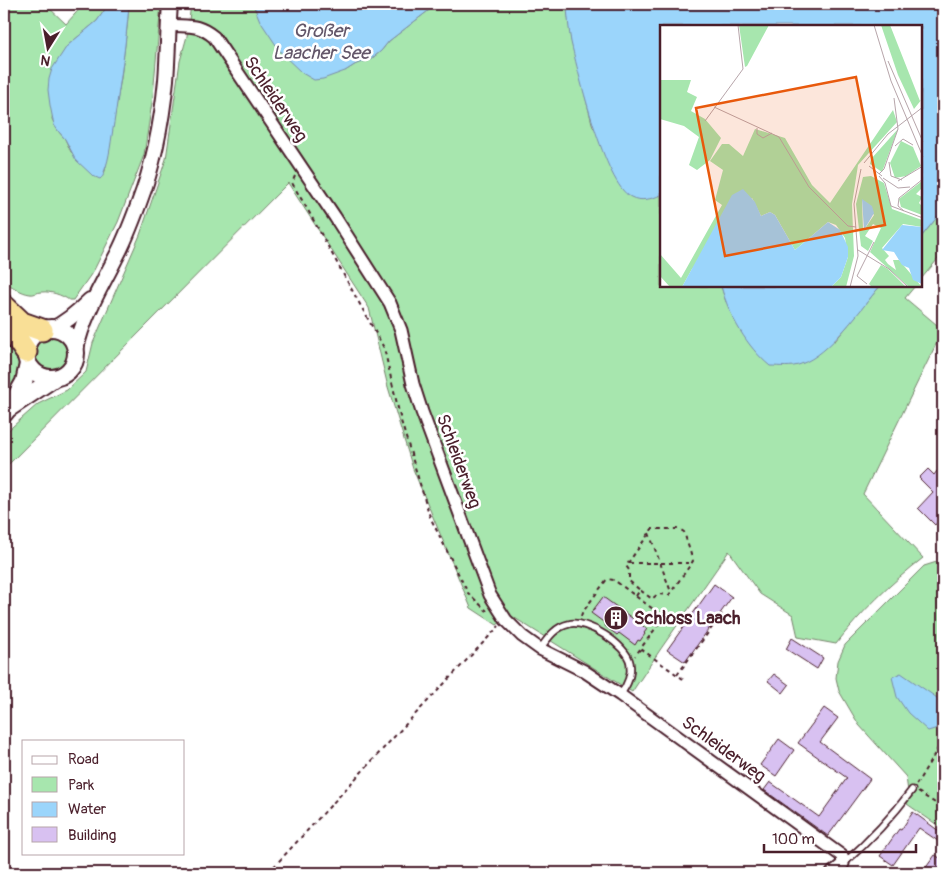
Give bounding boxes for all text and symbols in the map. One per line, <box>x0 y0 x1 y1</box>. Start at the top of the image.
water label: Großer Laacher See <box>272 19 371 65</box>
north arrow <box>22 22 72 72</box>
inset map <box>660 25 922 288</box>
text: N <box>39 51 52 70</box>
street label: Schleiderweg <box>238 52 313 147</box>
street label: Schleiderweg <box>431 411 486 512</box>
building icon: Schloss Laach <box>603 605 629 631</box>
place label: Schloss Laach <box>634 607 741 630</box>
street label: Schleiderweg <box>677 711 770 788</box>
legend <box>22 740 185 854</box>
text: Road <box>68 750 99 769</box>
text: Park <box>68 776 95 795</box>
text: Water <box>68 800 107 819</box>
scale bar <box>764 822 917 854</box>
text: Building <box>68 826 116 845</box>
text: 100 m <box>772 830 815 849</box>

